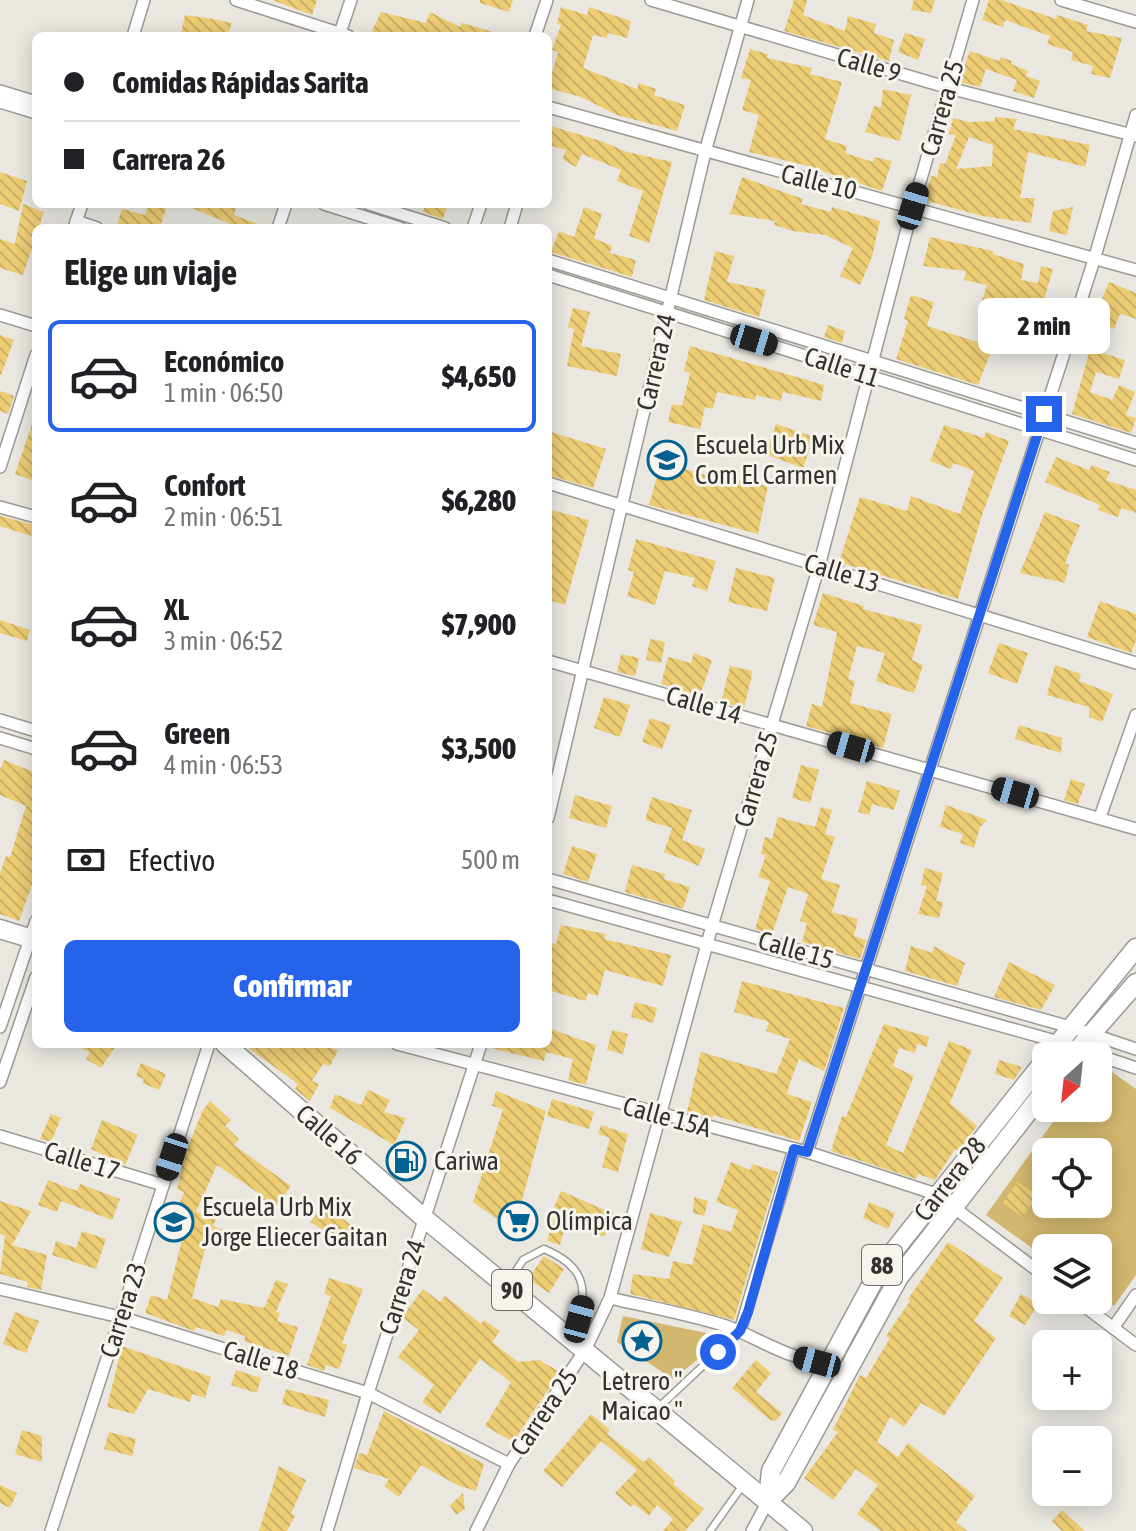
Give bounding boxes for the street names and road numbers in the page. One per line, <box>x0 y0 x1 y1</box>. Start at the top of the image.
street label: Calle 9 <box>834 42 904 88</box>
street label: Carrera 25 <box>914 57 970 159</box>
street label: Calle 10 <box>778 158 860 206</box>
street label: Carrera 24 <box>630 311 682 413</box>
street label: Calle 11 <box>801 341 883 393</box>
street label: Calle 13 <box>801 547 883 599</box>
street label: Calle 14 <box>663 680 745 730</box>
street label: Carrera 25 <box>728 728 784 830</box>
street label: Calle 15 <box>755 925 837 975</box>
street label: Calle 15A <box>620 1091 715 1143</box>
street label: Calle 16 <box>290 1098 368 1172</box>
street label: Carrera 28 <box>908 1131 992 1227</box>
street label: Calle 17 <box>41 1135 123 1187</box>
street label: Carrera 24 <box>373 1236 431 1338</box>
road number: 88 <box>862 1245 902 1285</box>
street label: Carrera 23 <box>94 1259 152 1361</box>
road number: 90 <box>492 1270 532 1310</box>
street label: Calle 18 <box>220 1334 302 1386</box>
street label: Carrera 25 <box>504 1363 584 1461</box>

